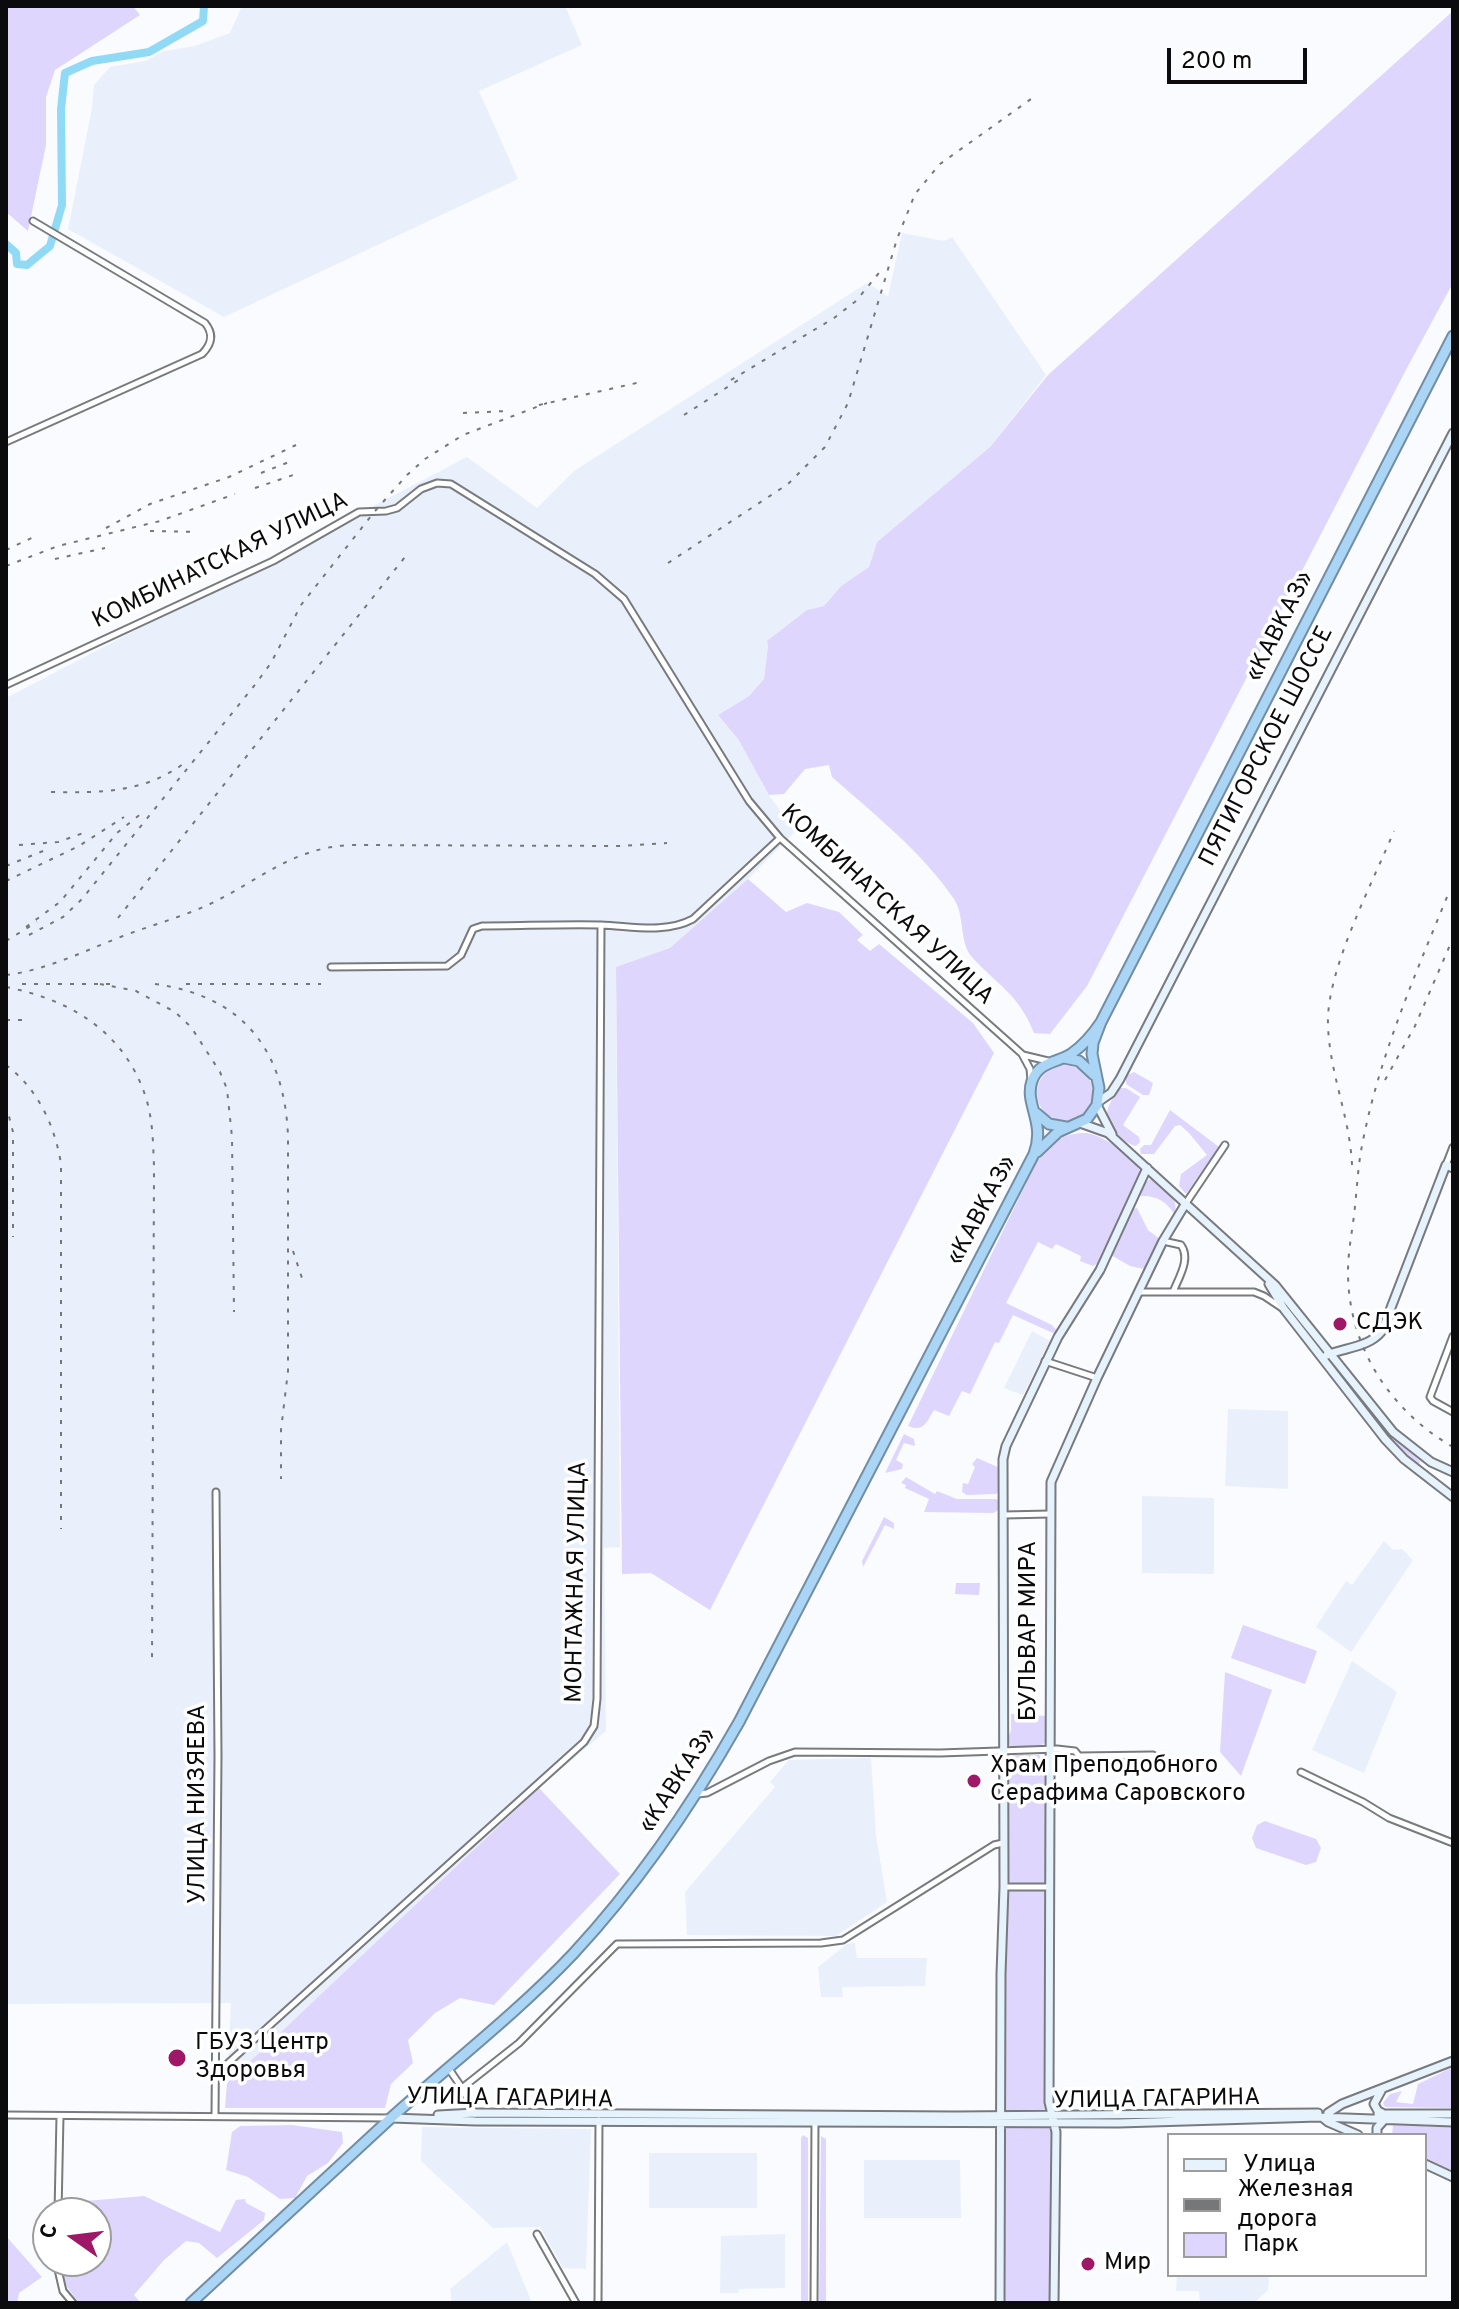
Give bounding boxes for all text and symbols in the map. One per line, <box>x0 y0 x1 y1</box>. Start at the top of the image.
scale bar <box>1171 32 1311 82</box>
text: 200 m <box>1181 47 1252 77</box>
street label: КОМБИНАТСКАЯ УЛИЦА <box>88 487 354 637</box>
street label: «КАВКАЗ» <box>1241 567 1321 687</box>
street label: ПЯТИГОРСКОЕ ШОССЕ <box>1195 622 1341 872</box>
street label: КОМБИНАТСКАЯ УЛИЦА <box>773 800 999 1012</box>
street label: «КАВКАЗ» <box>942 1151 1024 1271</box>
place label: СДЭК <box>1356 1310 1423 1338</box>
marker: СДЭК <box>1331 1315 1349 1333</box>
street label: МОНТАЖНАЯ УЛИЦА <box>561 1461 595 1703</box>
street label: БУЛЬВАР МИРА <box>1016 1541 1044 1721</box>
street label: УЛИЦА НИЗЯЕВА <box>185 1704 213 1904</box>
street label: «КАВКАЗ» <box>634 1723 724 1839</box>
place label: Храм Преподобного Серафима Саровского <box>990 1753 1246 1809</box>
marker: Храм Преподобного Серафима Саровского <box>965 1772 983 1790</box>
place label: ГБУЗ Центр Здоровья <box>195 2030 329 2086</box>
marker: ГБУЗ Центр Здоровья <box>166 2047 188 2069</box>
street label: УЛИЦА ГАГАРИНА <box>406 2084 614 2116</box>
street label: УЛИЦА ГАГАРИНА <box>1053 2085 1261 2117</box>
legend <box>1167 2133 1427 2277</box>
text: Улица <box>1243 2150 1316 2180</box>
text: Железная дорога <box>1237 2175 1354 2235</box>
north arrow <box>32 2197 112 2277</box>
text: С <box>35 2221 65 2242</box>
text: Парк <box>1243 2230 1299 2260</box>
place label: Мир <box>1104 2250 1151 2278</box>
marker: Мир <box>1079 2255 1097 2273</box>

